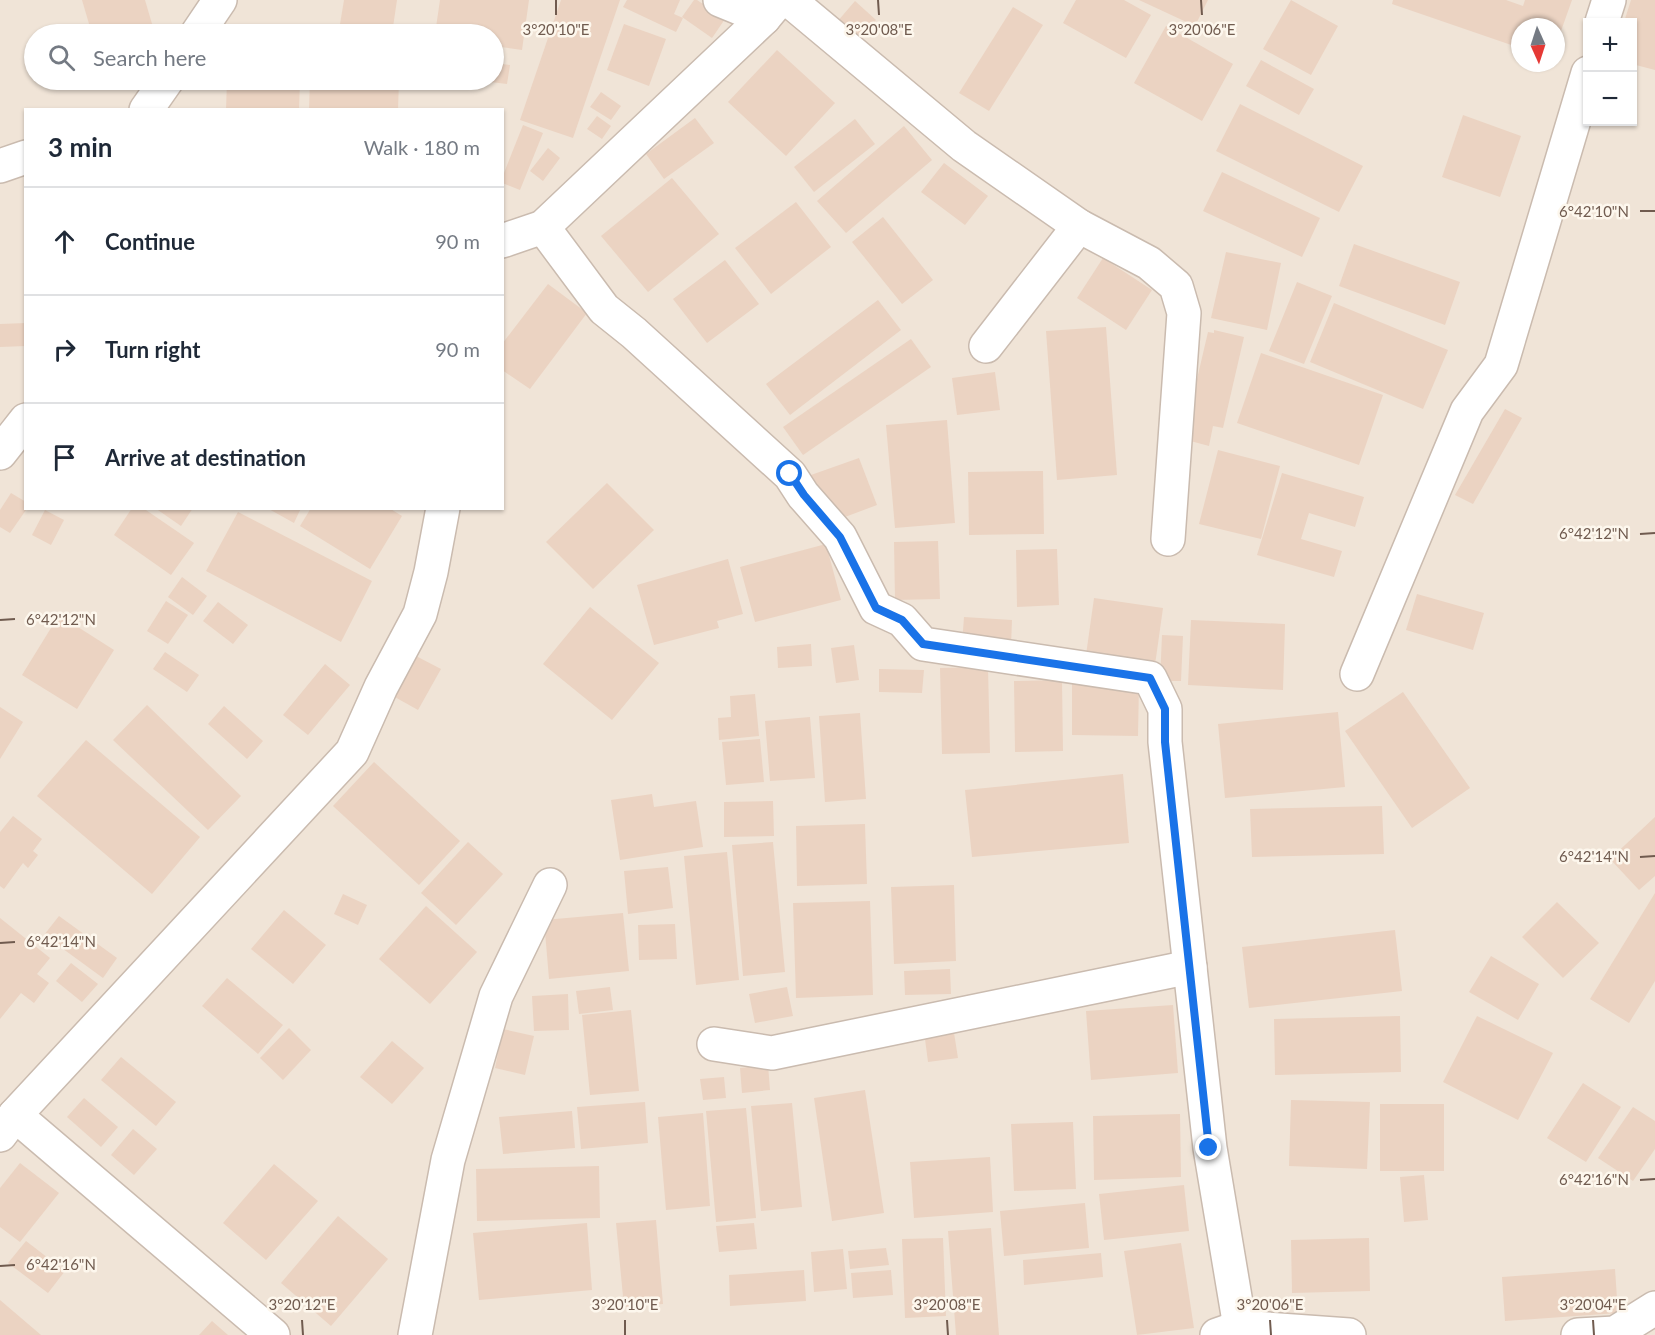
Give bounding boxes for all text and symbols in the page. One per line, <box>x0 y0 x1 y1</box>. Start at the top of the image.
north arrow <box>1511 18 1565 72</box>
map controls <box>1583 18 1637 126</box>
button: + <box>1583 18 1637 72</box>
text: 3°20'10"E <box>523 20 590 38</box>
text: 3°20'08"E <box>846 20 913 38</box>
text: 3°20'06"E <box>1169 20 1236 38</box>
search box <box>24 24 504 90</box>
icon: search <box>45 41 78 74</box>
text: Search here <box>93 44 206 71</box>
button: − <box>1583 72 1637 126</box>
text: 3 min <box>48 131 112 163</box>
text: Walk · 180 m <box>364 135 480 159</box>
text: 6°42'10"N <box>1559 202 1629 220</box>
icon: ahead <box>48 225 81 258</box>
text: Continue <box>105 228 195 255</box>
text: 90 m <box>435 229 480 253</box>
icon: right <box>48 333 81 366</box>
text: Turn right <box>105 336 200 363</box>
text: 90 m <box>435 337 480 361</box>
icon: arrive <box>48 441 81 474</box>
text: Arrive at destination <box>105 444 306 471</box>
route start <box>776 460 802 486</box>
text: 6°42'12"N <box>1559 524 1629 542</box>
text: 6°42'12"N <box>26 610 96 628</box>
text: 6°42'14"N <box>1559 847 1629 865</box>
text: 6°42'14"N <box>26 932 96 950</box>
route end <box>1195 1134 1221 1160</box>
text: 6°42'16"N <box>1559 1170 1629 1188</box>
text: 6°42'16"N <box>26 1255 96 1273</box>
text: 3°20'12"E <box>269 1295 336 1313</box>
text: 3°20'10"E <box>592 1295 659 1313</box>
text: 3°20'08"E <box>914 1295 981 1313</box>
text: 3°20'06"E <box>1237 1295 1304 1313</box>
text: 3°20'04"E <box>1560 1295 1627 1313</box>

